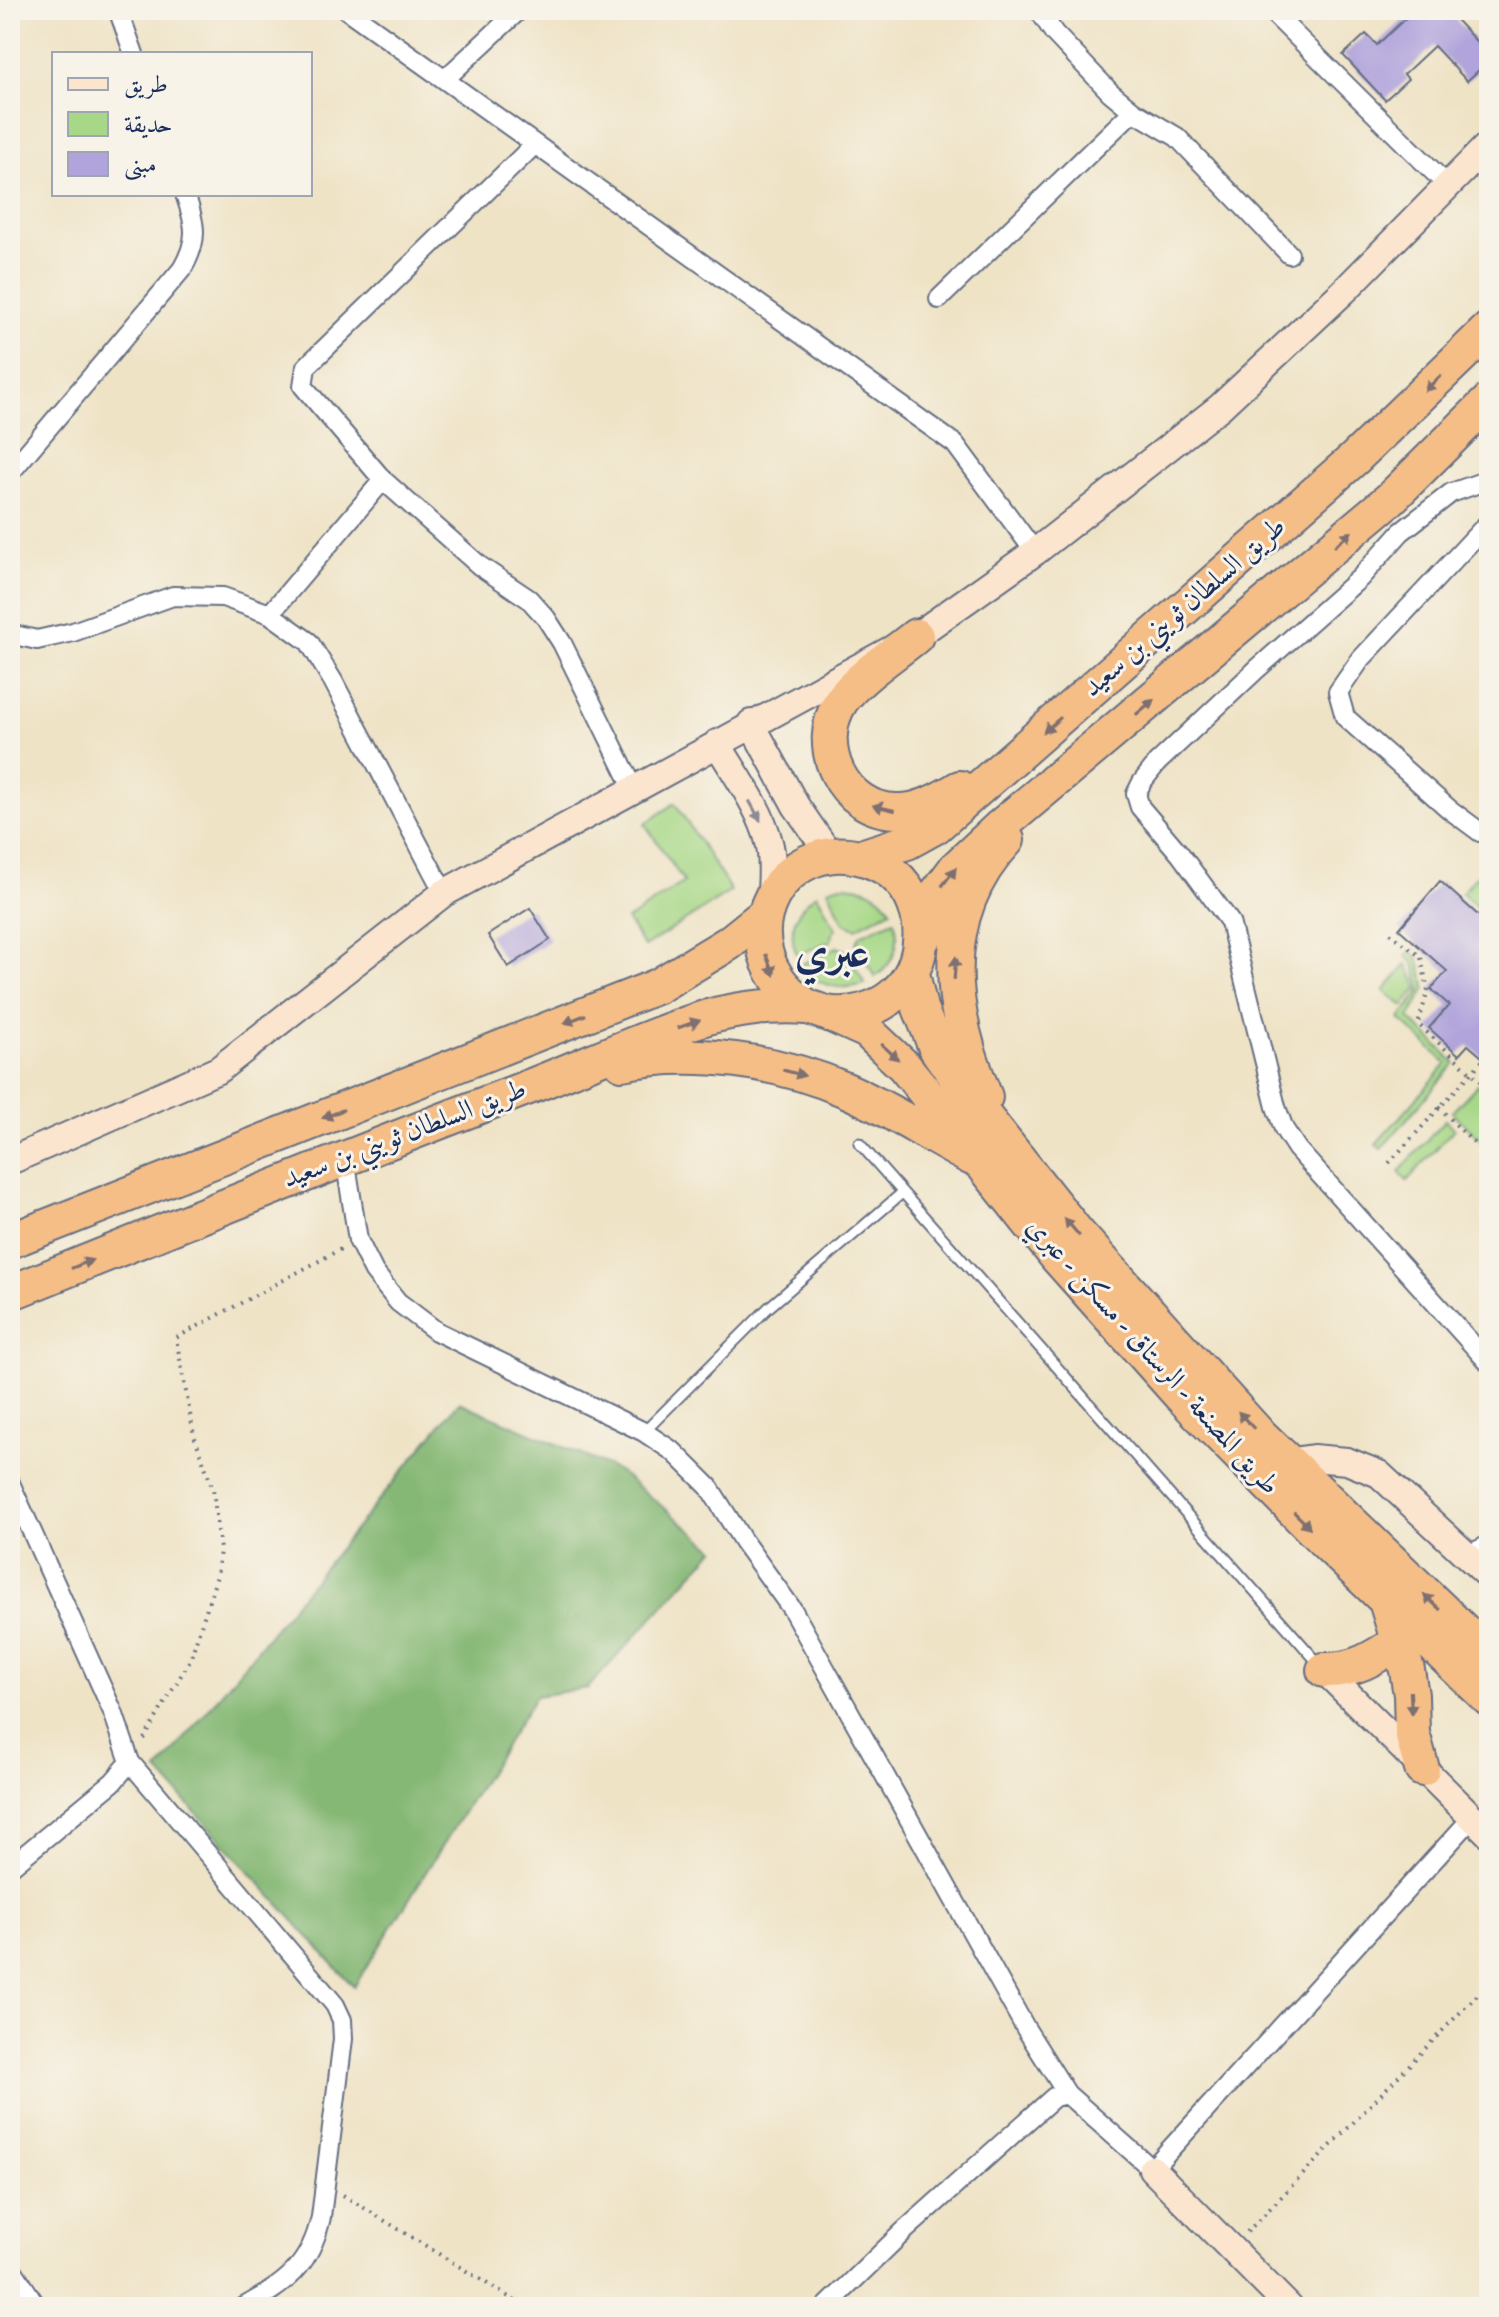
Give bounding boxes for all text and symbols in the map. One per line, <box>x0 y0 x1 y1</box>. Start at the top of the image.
legend <box>52 52 312 196</box>
text: طريق <box>124 69 168 103</box>
text: حديقة <box>124 109 173 143</box>
text: مبنى <box>124 149 157 183</box>
one-way arrow <box>1424 373 1443 392</box>
street label: طريق السلطان ثويني بن سعيد <box>1074 508 1297 709</box>
one-way arrow <box>1333 531 1353 548</box>
one-way arrow <box>1135 699 1155 716</box>
one-way arrow <box>1042 716 1062 733</box>
one-way arrow <box>748 800 762 822</box>
one-way arrow <box>871 801 896 814</box>
one-way arrow <box>941 867 957 888</box>
district label: عبري <box>795 924 869 987</box>
one-way arrow <box>764 953 777 977</box>
one-way arrow <box>949 955 962 980</box>
one-way arrow <box>563 1013 587 1026</box>
one-way arrow <box>677 1018 701 1030</box>
one-way arrow <box>880 1043 899 1061</box>
one-way arrow <box>781 1068 806 1080</box>
street label: طريق السلطان ثويني بن سعيد <box>277 1070 533 1202</box>
one-way arrow <box>321 1108 345 1121</box>
street label: طريق المصنعة - الرستاق - مسكن - عبري <box>1016 1209 1288 1505</box>
one-way arrow <box>1064 1217 1081 1237</box>
one-way arrow <box>70 1257 94 1270</box>
one-way arrow <box>1237 1411 1255 1430</box>
one-way arrow <box>1292 1510 1311 1529</box>
one-way arrow <box>1423 1593 1442 1611</box>
one-way arrow <box>1405 1690 1418 1715</box>

